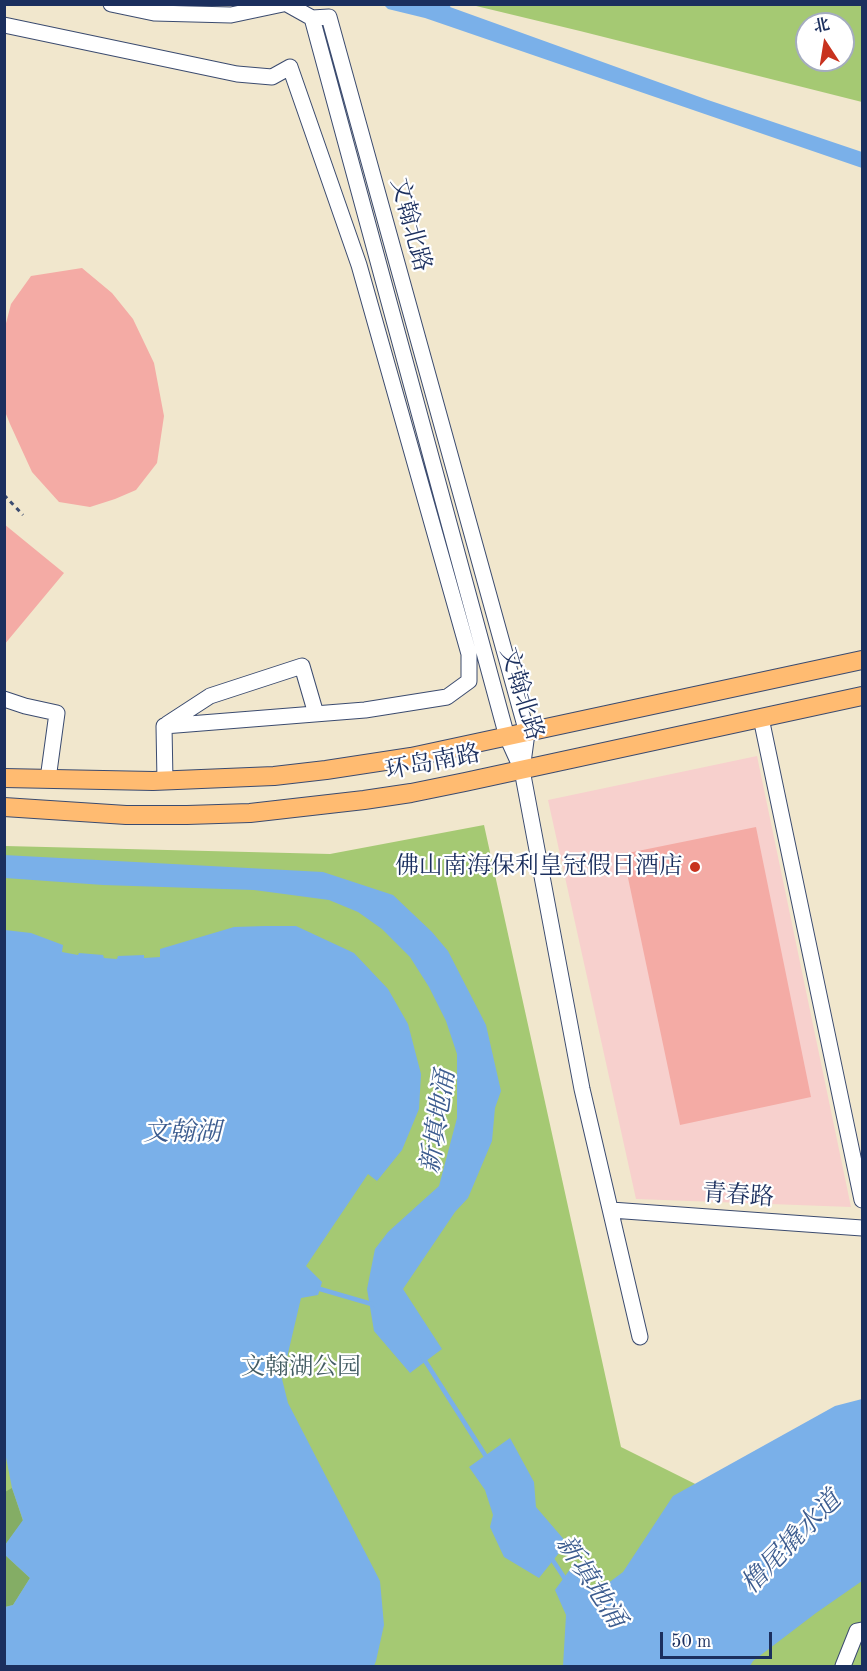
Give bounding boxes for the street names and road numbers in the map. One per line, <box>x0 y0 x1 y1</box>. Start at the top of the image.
street label: 文翰北路 <box>384 175 436 275</box>
street label: 文翰北路 <box>493 644 549 744</box>
street label: 环岛南路 <box>383 740 483 786</box>
street label: 青春路 <box>701 1179 775 1213</box>

